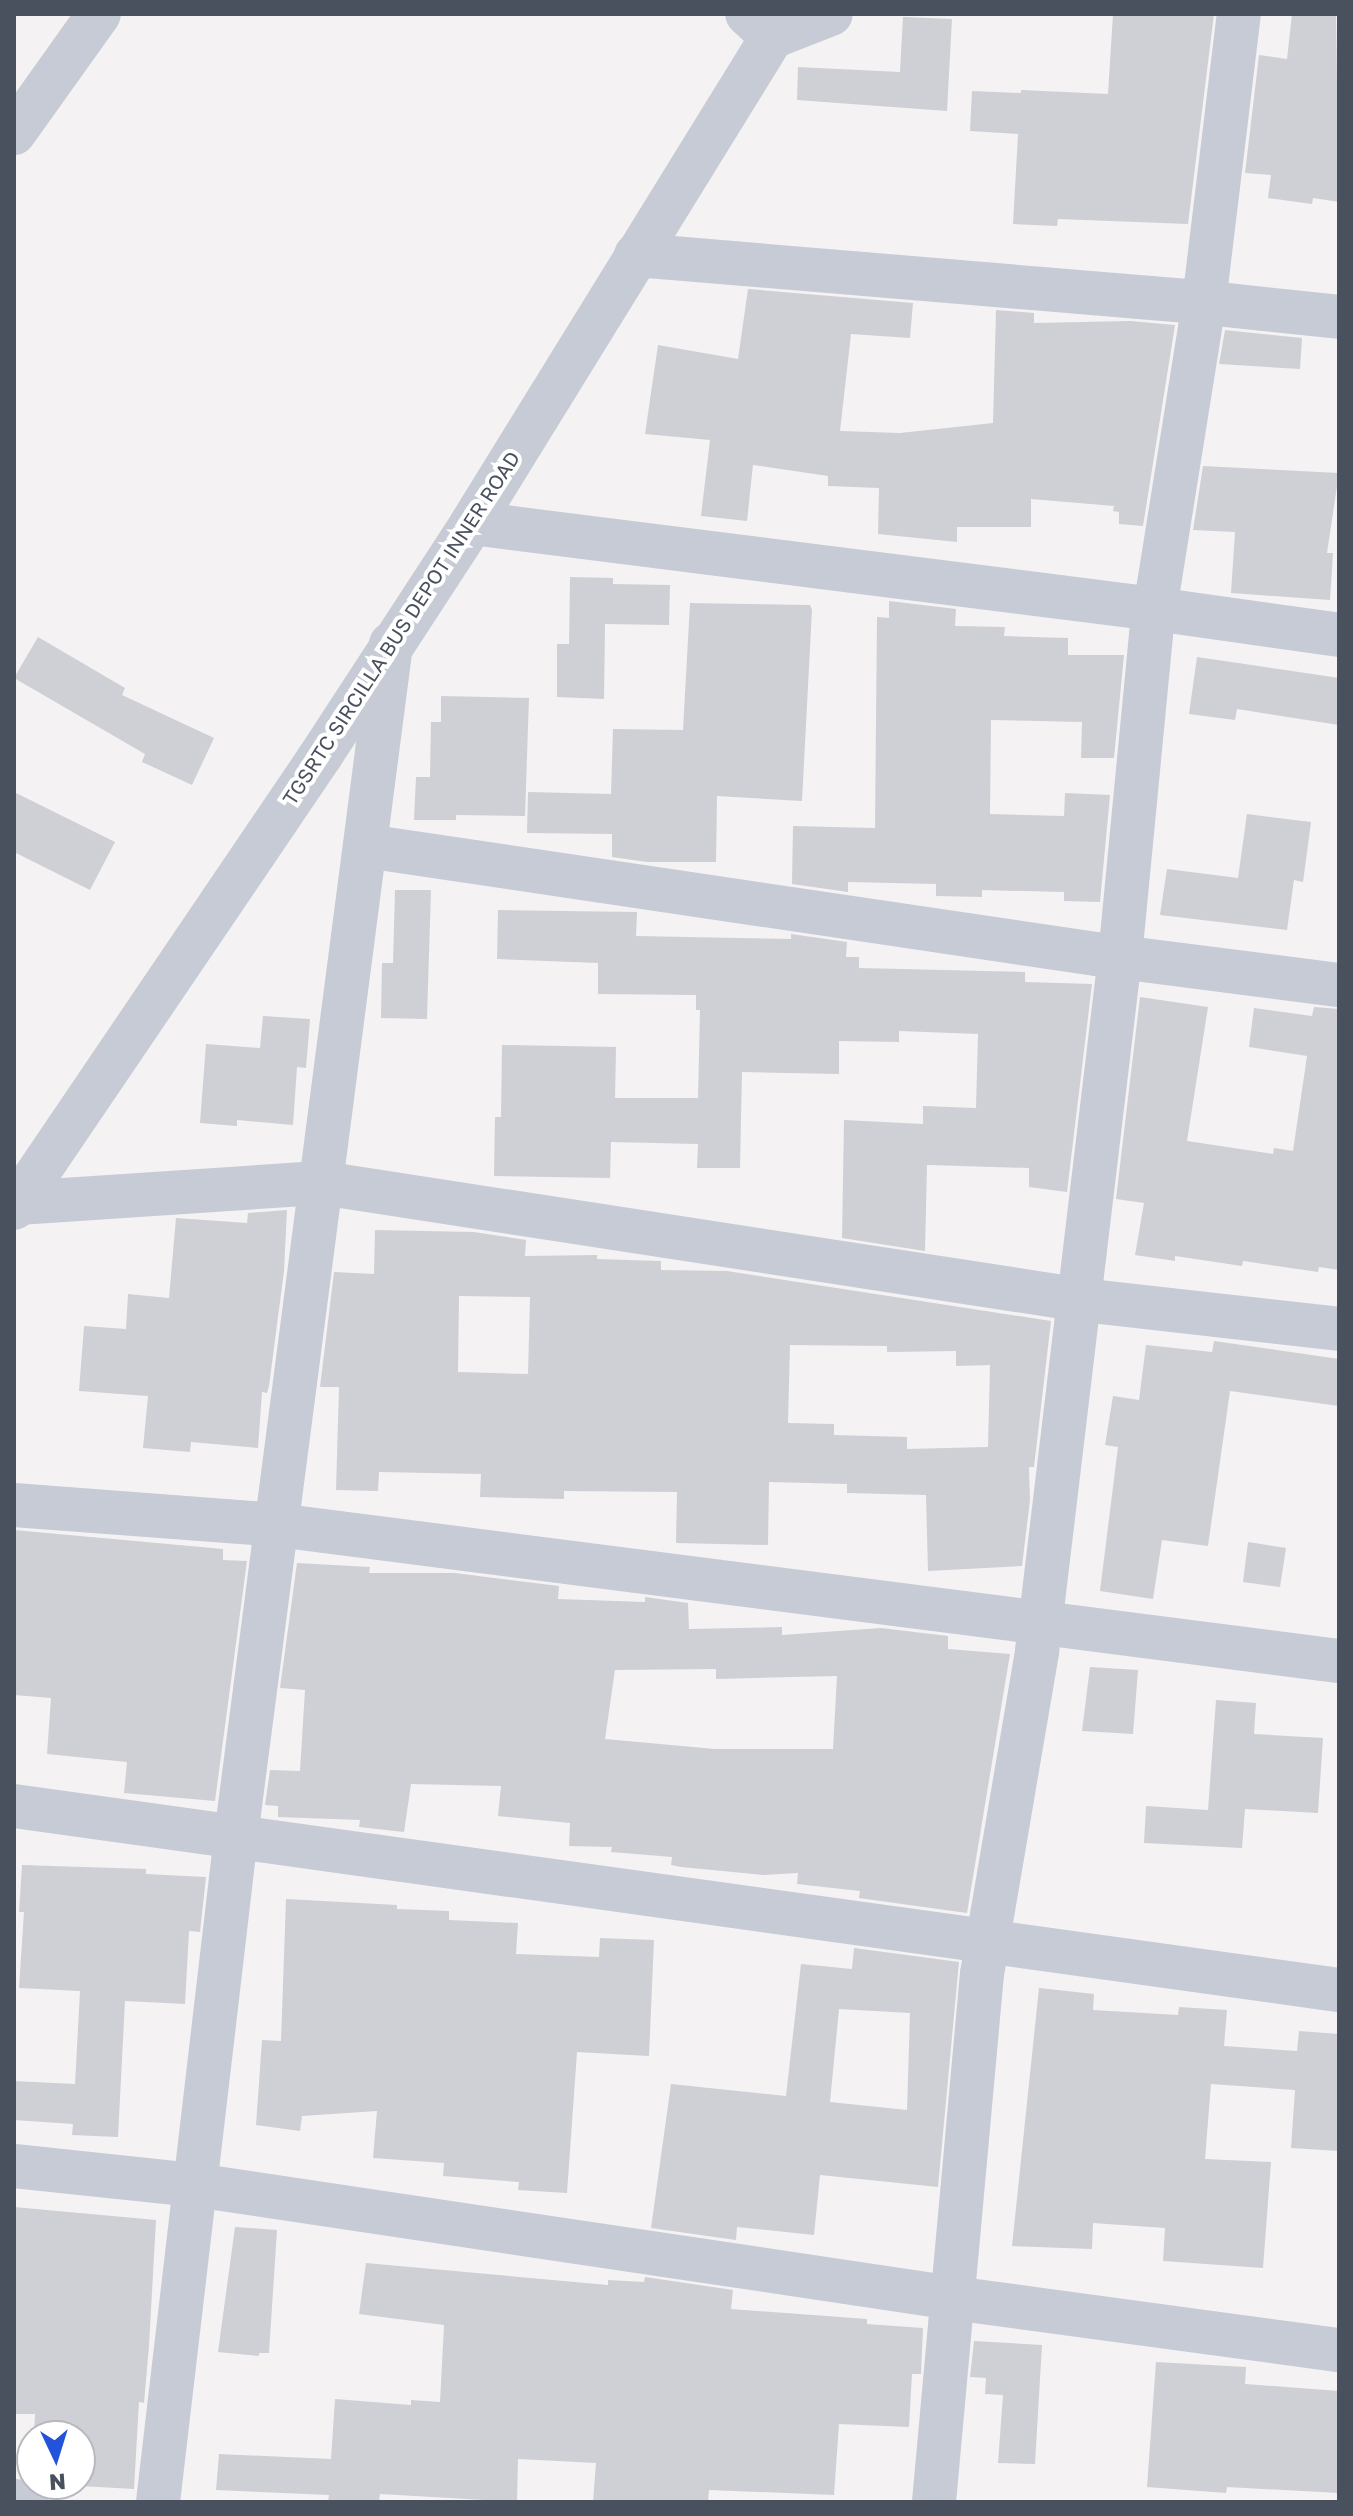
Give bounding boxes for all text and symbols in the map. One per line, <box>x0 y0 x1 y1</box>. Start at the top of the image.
street label: TGSRTC SIRCILLA BUS DEPOT INNER ROAD <box>277 447 525 809</box>
north arrow <box>16 2420 96 2500</box>
text: N <box>48 2468 67 2496</box>

